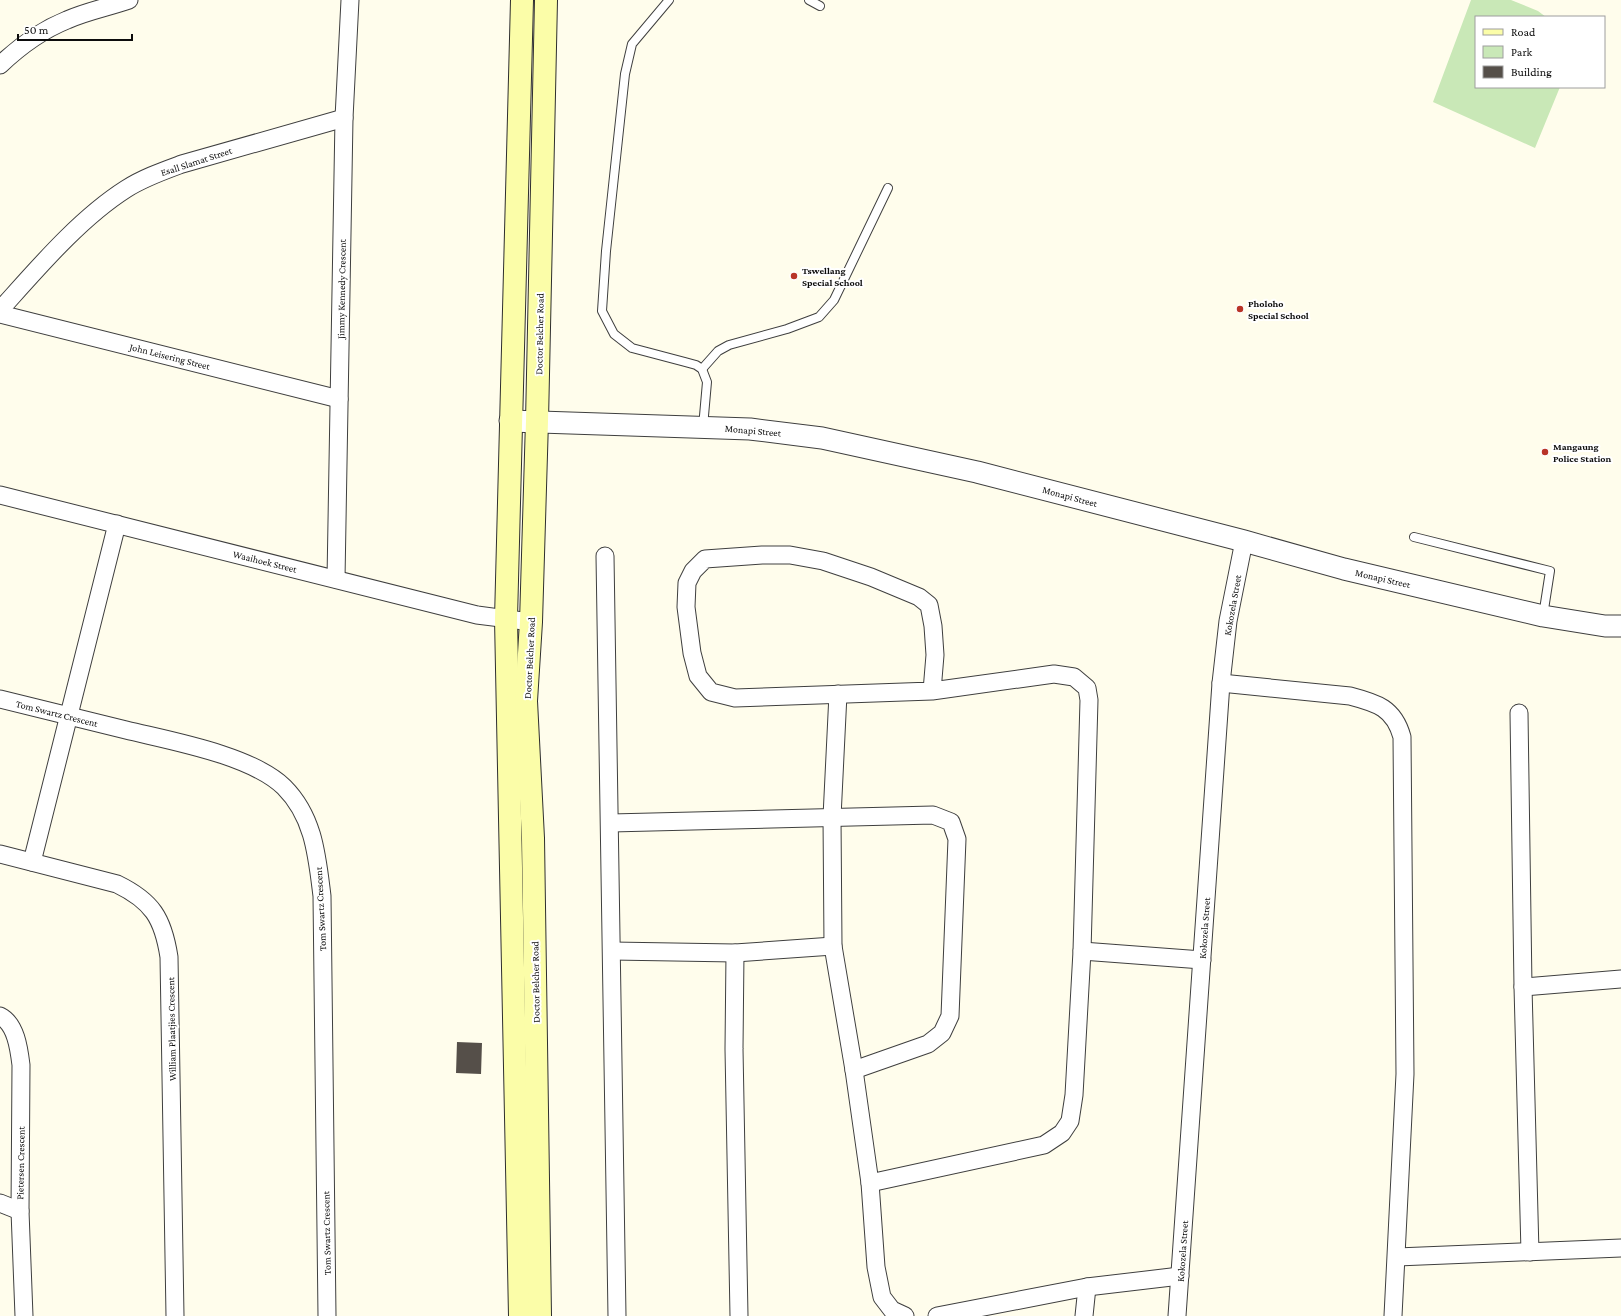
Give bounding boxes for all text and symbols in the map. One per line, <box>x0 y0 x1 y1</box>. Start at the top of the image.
scale bar <box>18 16 132 42</box>
legend <box>1475 16 1605 88</box>
text: 50 m <box>24 23 49 37</box>
text: Road <box>1511 25 1536 39</box>
text: Park <box>1511 45 1533 59</box>
text: Building <box>1511 65 1552 79</box>
street label: Esall Slamat Street <box>159 145 234 178</box>
street label: Jimmy Kennedy Crescent <box>335 238 348 340</box>
place label: Tswellang Special School <box>802 265 863 288</box>
marker: Tswellang Special School <box>789 271 799 281</box>
street label: Doctor Belcher Road <box>533 292 546 375</box>
place label: Pholoho Special School <box>1248 298 1309 321</box>
marker: Pholoho Special School <box>1235 304 1245 314</box>
street label: John Leisering Street <box>128 341 212 372</box>
street label: Monapi Street <box>724 423 782 438</box>
place label: Mangaung Police Station <box>1553 441 1612 464</box>
marker: Mangaung Police Station <box>1540 447 1550 457</box>
street label: Monapi Street <box>1041 484 1099 509</box>
street label: Waaihoek Street <box>232 548 299 575</box>
street label: Monapi Street <box>1354 567 1412 590</box>
street label: Kokozela Street <box>1222 573 1243 636</box>
street label: Doctor Belcher Road <box>522 616 537 699</box>
street label: Tom Swartz Crescent <box>15 698 100 729</box>
street label: Tom Swartz Crescent <box>313 866 328 951</box>
street label: Kokozela Street <box>1197 896 1212 959</box>
street label: Doctor Belcher Road <box>529 940 542 1023</box>
street label: William Plaatjies Crescent <box>165 976 179 1081</box>
street label: Pietersen Crescent <box>14 1126 27 1200</box>
street label: Tom Swartz Crescent <box>320 1190 333 1275</box>
street label: Kokozela Street <box>1175 1219 1190 1282</box>

